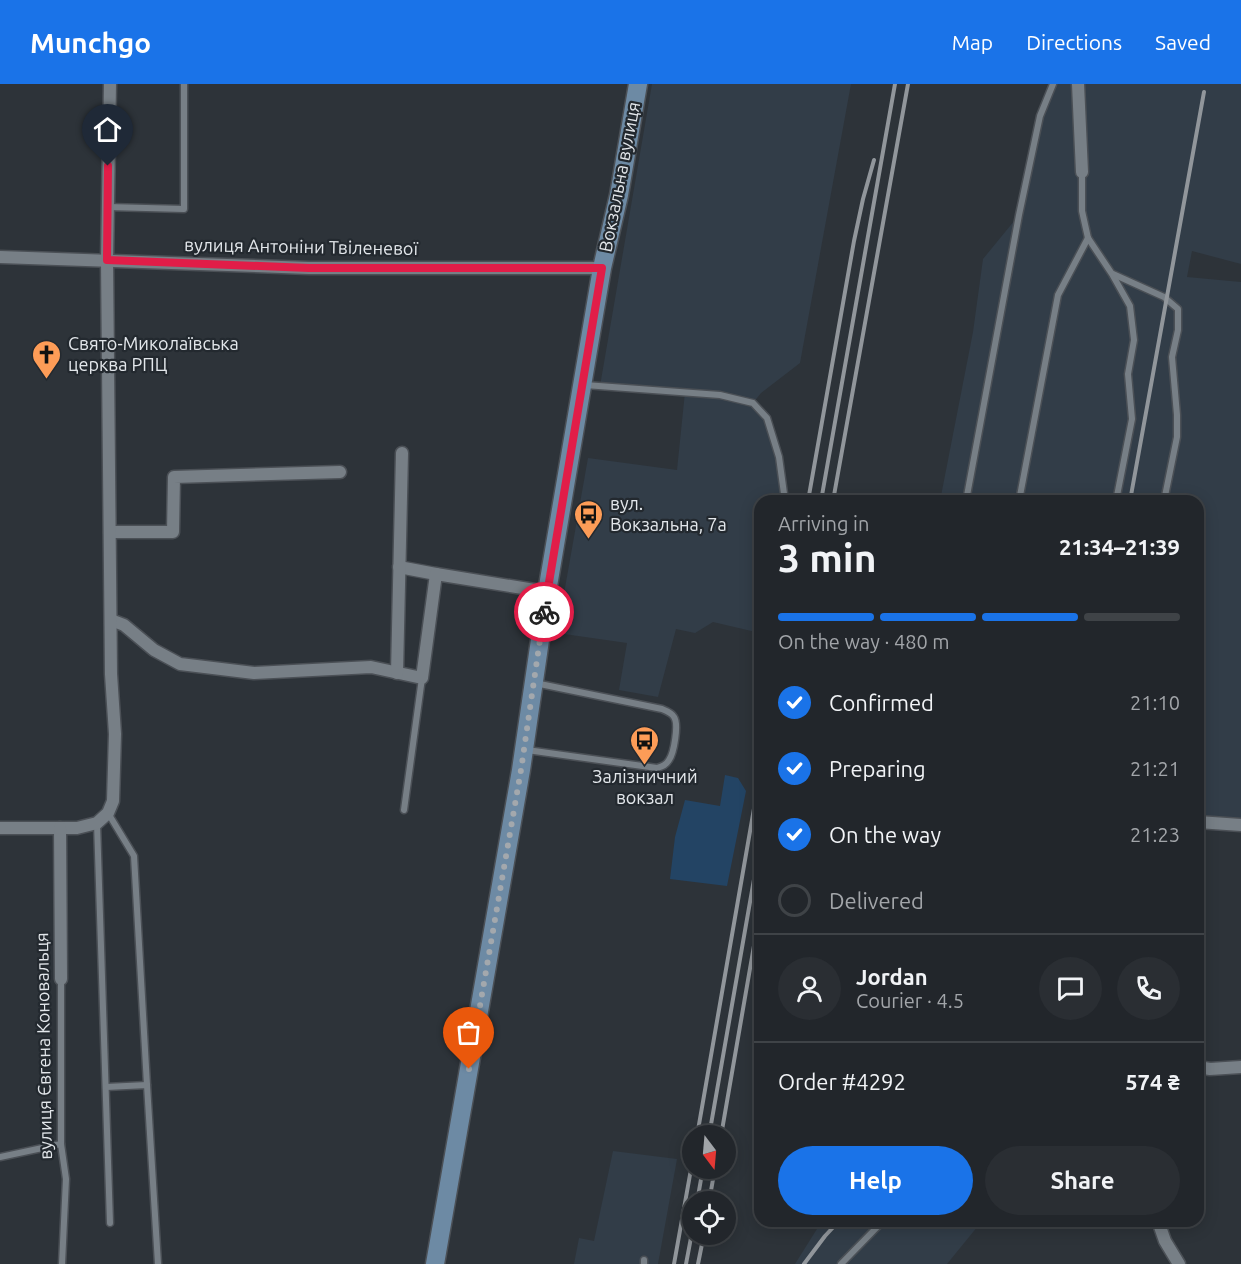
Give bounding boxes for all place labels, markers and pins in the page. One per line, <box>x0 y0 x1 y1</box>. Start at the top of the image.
pin <box>82 104 133 166</box>
place label: Свято-Миколаївська церква РПЦ <box>68 333 239 374</box>
church icon: Свято-Миколаївська церква РПЦ <box>31 338 63 380</box>
place label: вул. Вокзальна, 7а <box>610 493 727 534</box>
bus stop icon: вул. Вокзальна, 7а <box>573 498 605 540</box>
bus stop icon: Залізничний вокзал <box>629 724 661 766</box>
place label: Залізничний вокзал <box>592 766 698 807</box>
pin <box>443 1007 494 1069</box>

